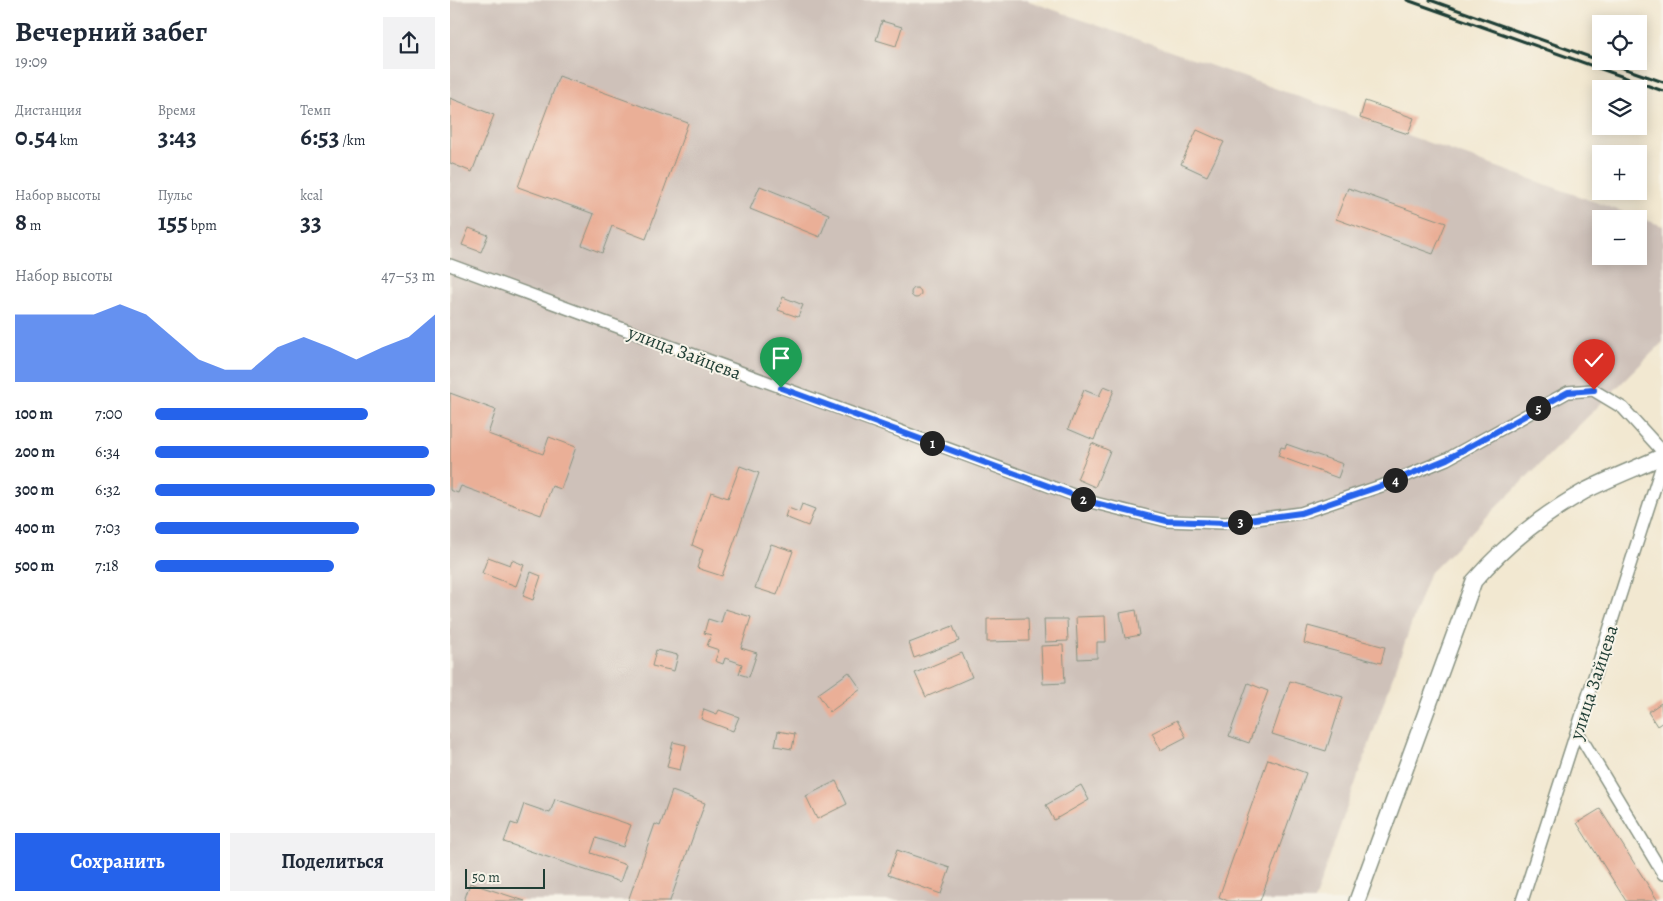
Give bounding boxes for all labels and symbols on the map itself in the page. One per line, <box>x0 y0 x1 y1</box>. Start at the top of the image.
street label: улица Зайцева <box>623 319 745 387</box>
pin <box>760 337 802 388</box>
pin <box>1573 339 1615 390</box>
pin: 5 <box>1526 396 1550 420</box>
pin: 1 <box>920 430 944 456</box>
pin: 4 <box>1382 468 1408 492</box>
pin: 2 <box>1070 486 1096 512</box>
pin: 3 <box>1228 510 1252 534</box>
street label: улица Зайцева <box>1563 621 1625 744</box>
scale bar <box>465 866 545 889</box>

